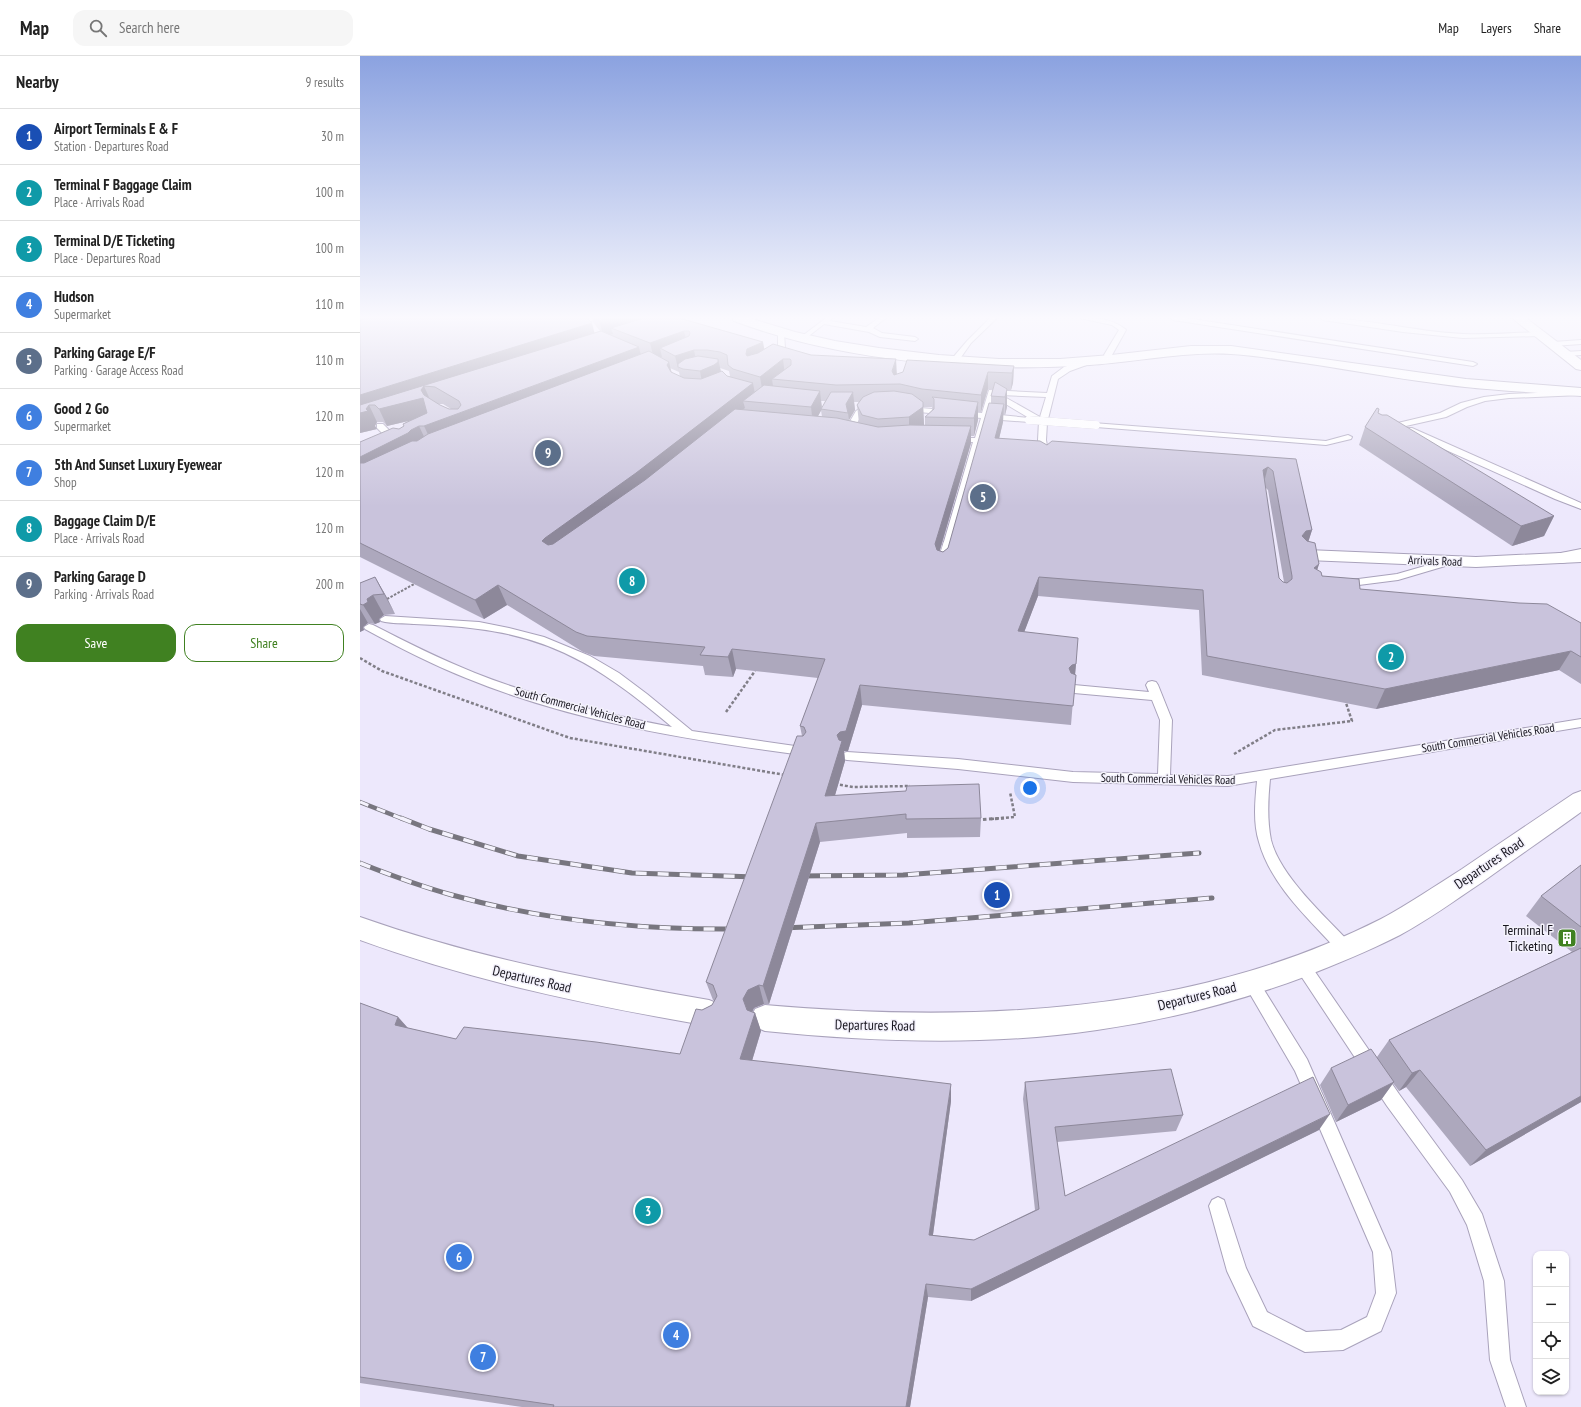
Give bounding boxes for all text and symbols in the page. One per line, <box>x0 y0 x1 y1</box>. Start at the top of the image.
search box <box>73 10 353 46</box>
text: Map <box>20 16 49 40</box>
icon: search <box>87 17 109 39</box>
text: Search here <box>119 18 180 37</box>
text: Map <box>1438 19 1459 37</box>
text: Layers <box>1481 19 1512 37</box>
text: Share <box>1534 19 1561 37</box>
text: Nearby <box>16 71 59 93</box>
text: 9 results <box>305 74 344 91</box>
text: Airport Terminals E & F <box>54 119 178 138</box>
text: 1 <box>26 128 32 145</box>
text: 30 m <box>321 128 344 145</box>
text: Station · Departures Road <box>54 138 169 155</box>
text: Terminal F Baggage Claim <box>54 175 192 194</box>
text: 2 <box>26 184 32 201</box>
text: 100 m <box>315 184 344 201</box>
text: Place · Arrivals Road <box>54 194 145 211</box>
text: Terminal D/E Ticketing <box>54 231 175 250</box>
text: 3 <box>26 240 32 257</box>
text: 100 m <box>315 240 344 257</box>
text: Place · Departures Road <box>54 250 161 267</box>
text: Hudson <box>54 287 94 306</box>
text: 4 <box>26 296 32 313</box>
text: 110 m <box>315 296 344 313</box>
text: Supermarket <box>54 306 111 323</box>
text: Parking Garage E/F <box>54 343 156 362</box>
text: 5 <box>26 352 32 369</box>
text: 110 m <box>315 352 344 369</box>
text: Parking · Garage Access Road <box>54 362 183 379</box>
text: Good 2 Go <box>54 399 109 418</box>
text: 6 <box>26 408 32 425</box>
text: 120 m <box>315 408 344 425</box>
text: Supermarket <box>54 418 111 435</box>
pin: 9 <box>535 438 561 468</box>
text: 5th And Sunset Luxury Eyewear <box>54 455 222 474</box>
text: 7 <box>26 464 32 481</box>
text: 120 m <box>315 464 344 481</box>
text: Shop <box>54 474 77 491</box>
pin: 5 <box>970 482 996 512</box>
text: Baggage Claim D/E <box>54 511 156 530</box>
text: 8 <box>26 520 32 537</box>
text: 120 m <box>315 520 344 537</box>
text: Place · Arrivals Road <box>54 530 145 547</box>
street label: Arrivals Road <box>1408 552 1462 569</box>
pin: 8 <box>619 566 645 596</box>
text: Parking Garage D <box>54 567 146 586</box>
text: 9 <box>26 576 32 593</box>
text: 200 m <box>315 576 344 593</box>
text: Parking · Arrivals Road <box>54 586 154 603</box>
button: Save <box>16 624 176 662</box>
button: Share <box>184 624 344 662</box>
pin: 2 <box>1378 642 1404 672</box>
street label: South Commercial Vehicles Road <box>513 683 647 732</box>
street label: South Commercial Vehicles Road <box>1420 720 1556 755</box>
street label: South Commercial Vehicles Road <box>1101 770 1235 787</box>
your location <box>1020 778 1040 798</box>
street label: Departures Road <box>1451 833 1527 893</box>
pin: 1 <box>984 880 1010 910</box>
place label: Terminal F Ticketing <box>1503 921 1553 955</box>
building icon: Terminal F Ticketing <box>1556 927 1578 949</box>
street label: Departures Road <box>491 961 573 997</box>
street label: Departures Road <box>1156 978 1238 1014</box>
street label: Departures Road <box>835 1015 915 1035</box>
pin: 3 <box>635 1196 661 1226</box>
pin: 6 <box>446 1242 472 1272</box>
map controls <box>1533 1251 1569 1395</box>
button: + <box>1533 1251 1569 1287</box>
button: − <box>1533 1287 1569 1323</box>
pin: 4 <box>663 1320 689 1350</box>
button: locate <box>1533 1323 1569 1359</box>
pin: 7 <box>470 1342 496 1372</box>
button: layers <box>1533 1359 1569 1395</box>

